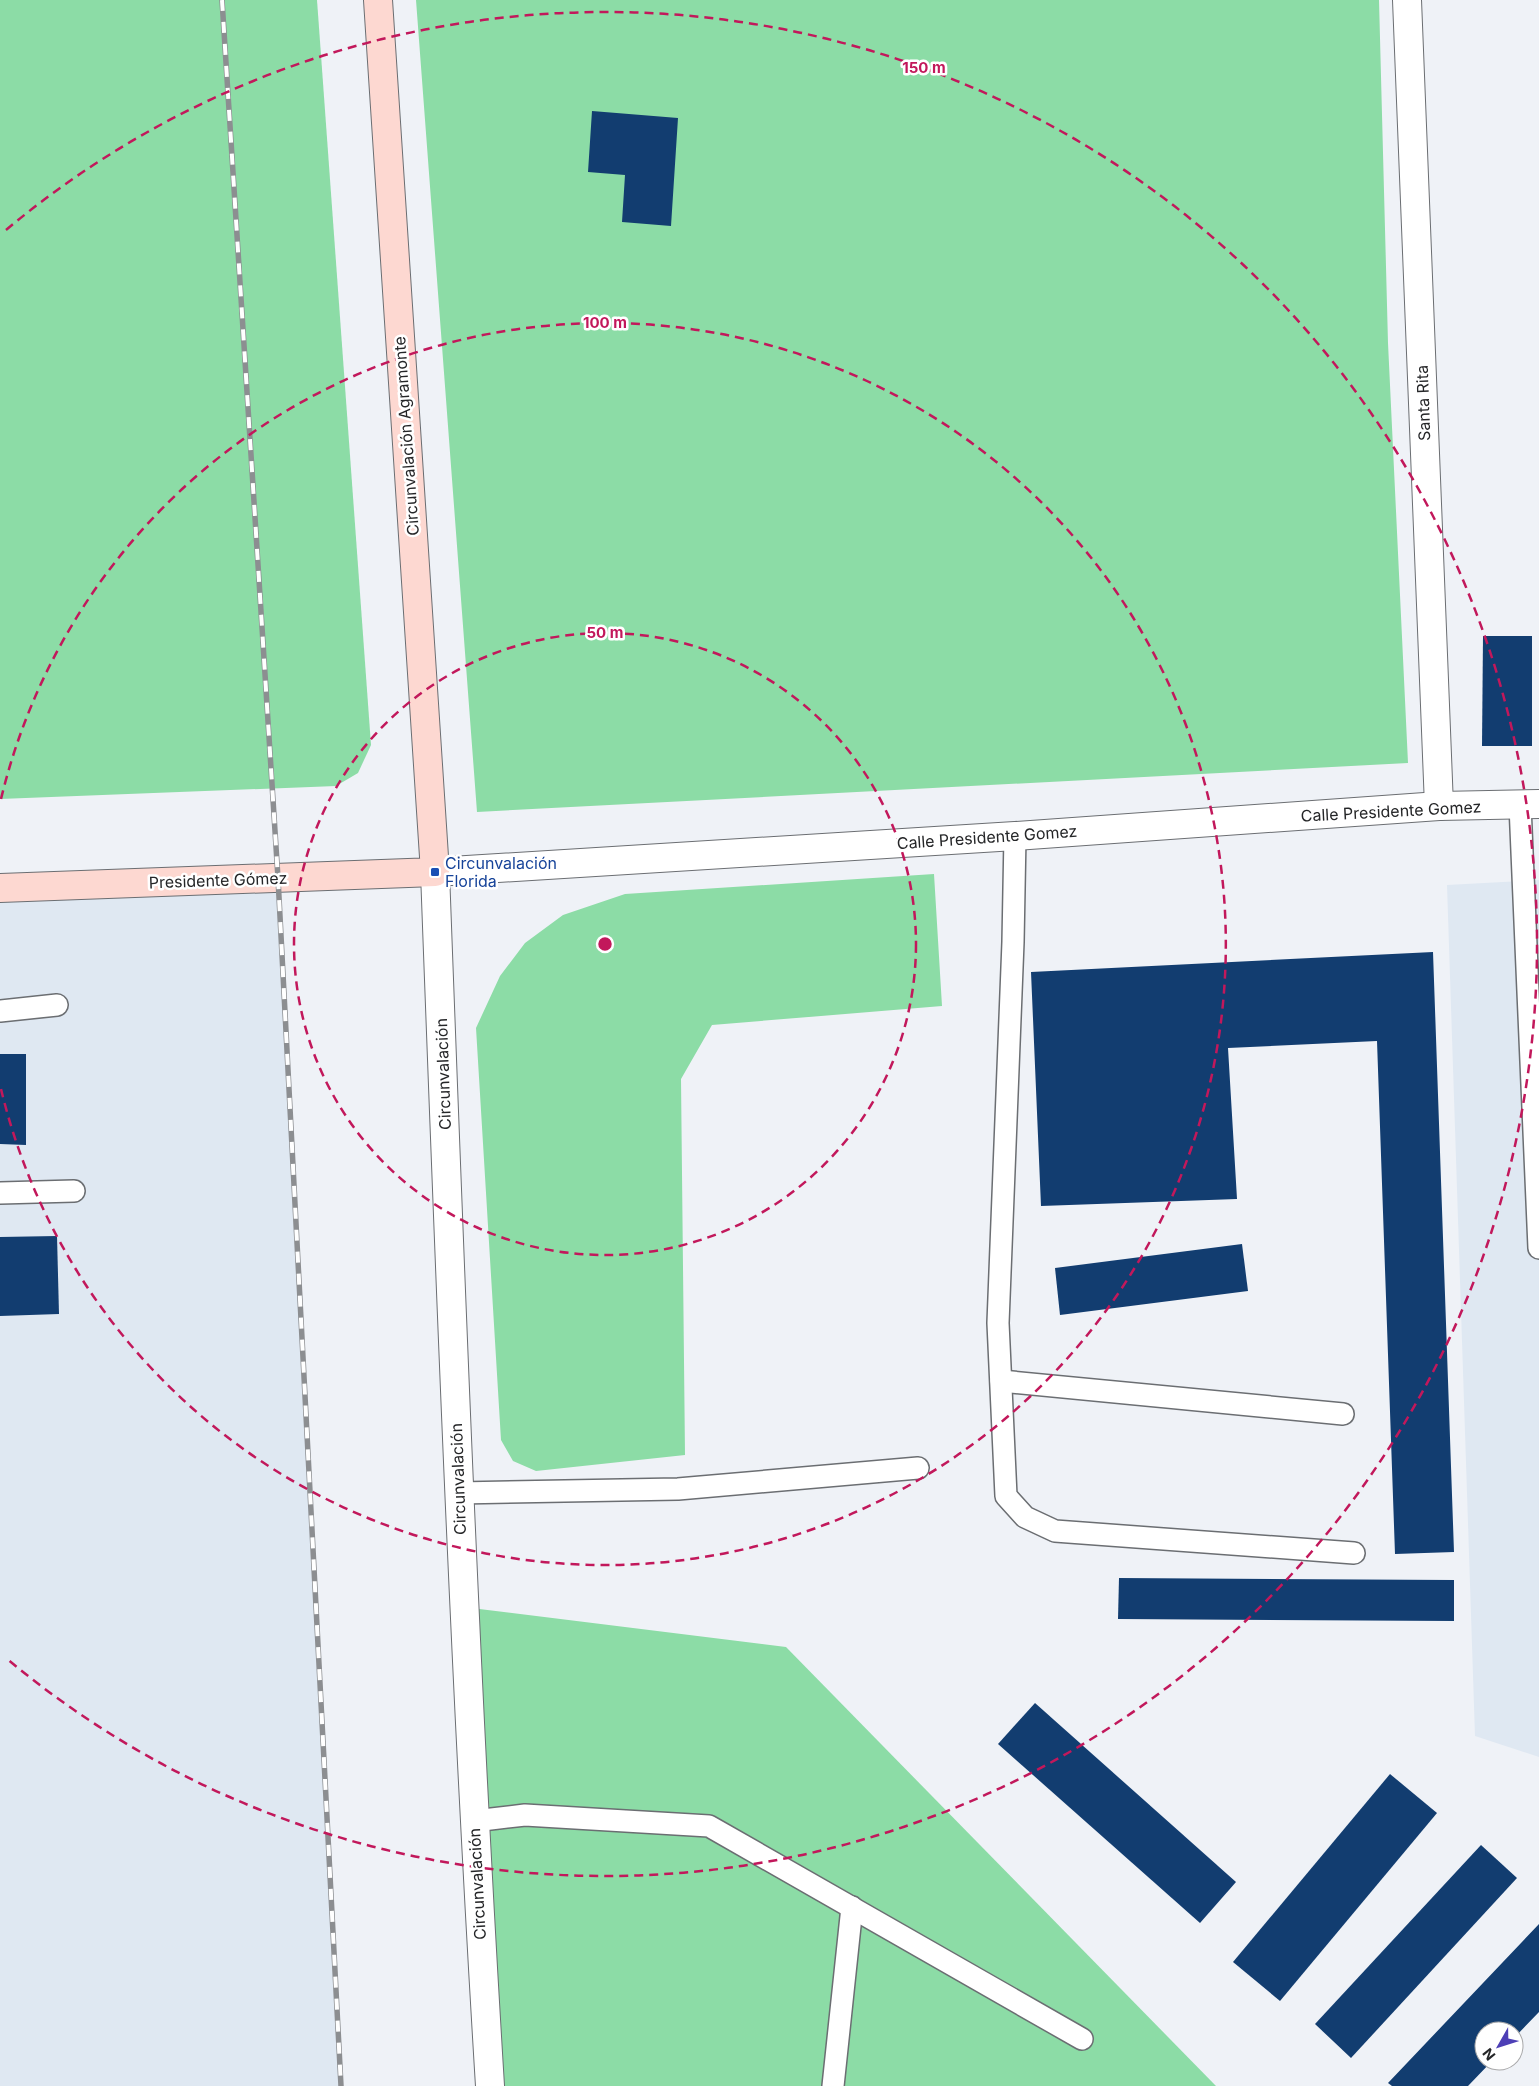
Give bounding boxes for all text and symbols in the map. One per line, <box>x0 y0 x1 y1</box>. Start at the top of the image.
text: 150 m <box>902 58 946 77</box>
text: 100 m <box>583 313 627 332</box>
street label: Circunvalación Agramonte <box>389 336 423 536</box>
street label: Santa Rita <box>1412 365 1434 441</box>
text: 50 m <box>587 623 623 642</box>
street label: Calle Presidente Gomez <box>1300 796 1482 826</box>
street label: Calle Presidente Gomez <box>896 821 1078 853</box>
place label: Circunvalación Florida <box>445 853 557 891</box>
marker: Circunvalación Florida <box>429 866 441 878</box>
street label: Presidente Gómez <box>148 868 288 892</box>
centre of rings <box>596 935 614 953</box>
street label: Circunvalación <box>431 1018 455 1130</box>
street label: Circunvalación <box>446 1423 470 1535</box>
street label: Circunvalación <box>464 1828 490 1940</box>
north arrow <box>1474 2021 1524 2071</box>
text: N <box>1479 2045 1498 2064</box>

